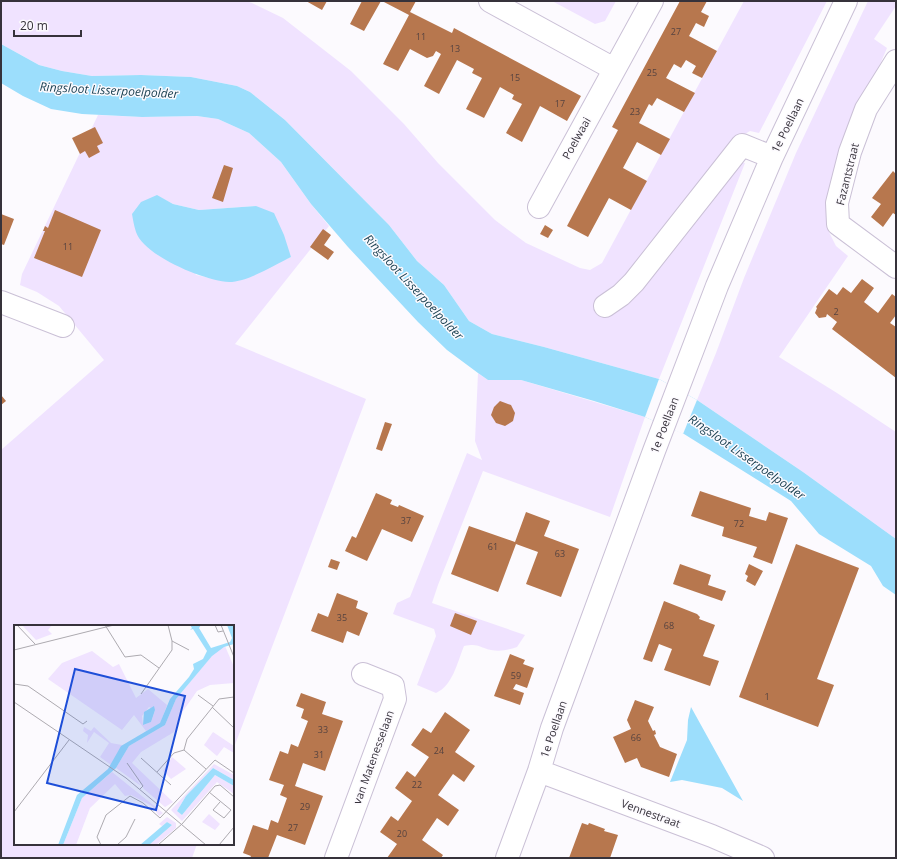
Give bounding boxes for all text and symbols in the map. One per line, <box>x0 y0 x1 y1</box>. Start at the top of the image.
scale bar <box>14 12 81 38</box>
text: 20 m <box>20 17 48 34</box>
house number: 27 <box>671 25 681 38</box>
house number: 11 <box>416 30 426 43</box>
house number: 13 <box>450 42 460 55</box>
house number: 25 <box>647 66 657 79</box>
house number: 15 <box>510 71 520 84</box>
water label: Ringsloot Lisserpoelpolder <box>39 78 180 102</box>
street label: 1e Poellaan <box>767 95 807 155</box>
house number: 17 <box>555 97 565 110</box>
house number: 23 <box>630 105 640 118</box>
street label: Poelwaai <box>558 114 594 162</box>
street label: Fazantstraat <box>832 141 862 207</box>
water label: Ringsloot Lisserpoelpolder <box>360 230 468 344</box>
house number: 11 <box>63 240 73 253</box>
house number: 2 <box>833 305 839 318</box>
street label: 1e Poellaan <box>646 395 682 455</box>
water label: Ringsloot Lisserpoelpolder <box>685 410 810 504</box>
house number: 37 <box>401 514 411 527</box>
house number: 72 <box>734 517 744 530</box>
house number: 61 <box>488 540 498 553</box>
house number: 63 <box>555 547 565 560</box>
house number: 35 <box>337 611 347 624</box>
house number: 68 <box>664 619 674 632</box>
inset map <box>14 625 234 845</box>
house number: 59 <box>511 669 521 682</box>
house number: 1 <box>764 690 770 703</box>
street label: 1e Poellaan <box>536 699 570 759</box>
street label: van Matenesselaan <box>349 708 397 806</box>
house number: 33 <box>318 723 328 736</box>
house number: 66 <box>631 731 641 744</box>
house number: 24 <box>434 744 444 757</box>
house number: 31 <box>314 748 324 761</box>
house number: 22 <box>412 778 422 791</box>
street label: Vennestraat <box>619 795 683 831</box>
house number: 29 <box>300 800 310 813</box>
house number: 27 <box>288 821 298 834</box>
house number: 20 <box>397 827 407 840</box>

